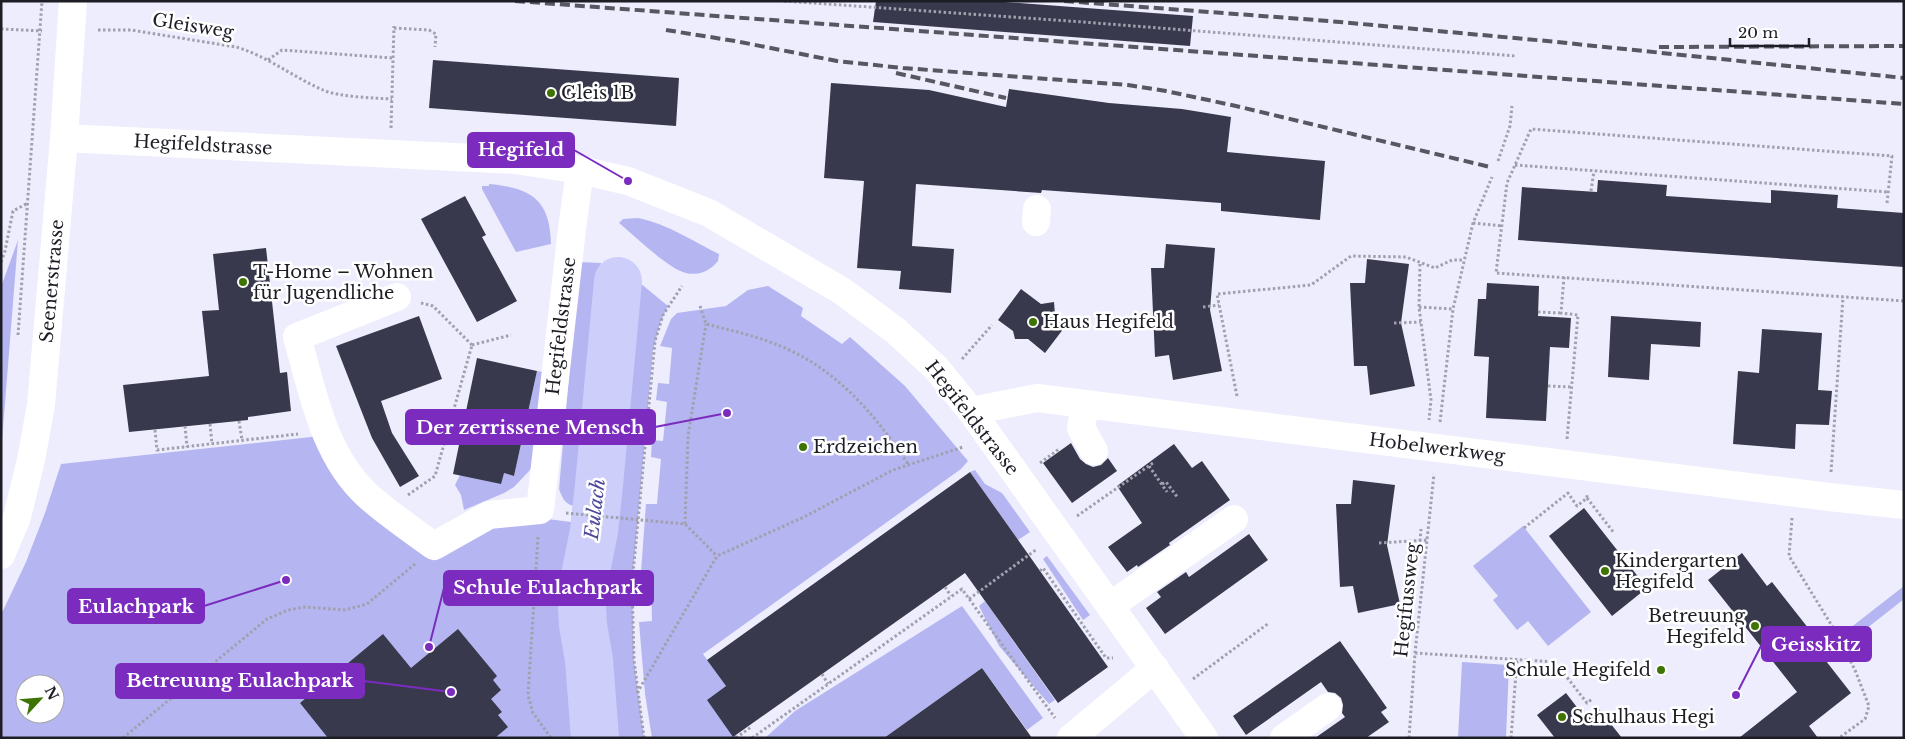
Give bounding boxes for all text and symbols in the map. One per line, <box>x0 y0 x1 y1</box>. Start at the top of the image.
street label: Gleisweg <box>151 9 236 43</box>
scale bar <box>1730 15 1809 47</box>
text: 20 m <box>1738 23 1778 42</box>
place label: Gleis 1B <box>561 82 634 104</box>
marker: Gleis 1B <box>545 87 557 99</box>
street label: Hegifeldstrasse <box>133 130 273 160</box>
callout: Hegifeld <box>468 133 574 167</box>
text: Hegifeld <box>478 138 564 161</box>
street label: Seenerstrasse <box>36 218 68 344</box>
street label: Hegifeldstrasse <box>542 256 580 396</box>
place label: T-Home – Wohnen für Jugendliche <box>253 261 433 304</box>
marker: T-Home – Wohnen für Jugendliche <box>237 276 249 288</box>
place label: Haus Hegifeld <box>1043 311 1174 333</box>
marker: Haus Hegifeld <box>1027 316 1039 328</box>
street label: Hegifeldstrasse <box>920 356 1024 480</box>
callout: Der zerrissene Mensch <box>406 410 655 444</box>
text: Der zerrissene Mensch <box>416 416 645 439</box>
street label: Hobelwerkweg <box>1368 429 1506 467</box>
place label: Erdzeichen <box>813 436 918 458</box>
marker: Erdzeichen <box>797 441 809 453</box>
water label: Eulach <box>580 477 610 542</box>
street label: Hegifussweg <box>1390 541 1424 658</box>
place label: Kindergarten Hegifeld <box>1615 550 1737 593</box>
marker: Kindergarten Hegifeld <box>1599 565 1611 577</box>
callout: Schule Eulachpark <box>444 571 653 605</box>
text: Schule Eulachpark <box>453 576 643 599</box>
callout: Eulachpark <box>68 589 204 623</box>
text: Eulachpark <box>78 595 194 618</box>
place label: Betreuung Hegifeld <box>1648 605 1745 648</box>
marker: Betreuung Hegifeld <box>1749 620 1761 632</box>
callout: Geisskitz <box>1762 627 1871 661</box>
text: Geisskitz <box>1771 633 1861 656</box>
place label: Schule Hegifeld <box>1505 659 1651 681</box>
callout: Betreuung Eulachpark <box>116 664 364 698</box>
marker: Schule Hegifeld <box>1655 664 1667 676</box>
text: Betreuung Eulachpark <box>126 669 354 692</box>
north arrow <box>15 674 65 724</box>
text: N <box>41 683 63 703</box>
place label: Schulhaus Hegi <box>1572 706 1715 728</box>
marker: Schulhaus Hegi <box>1556 711 1568 723</box>

